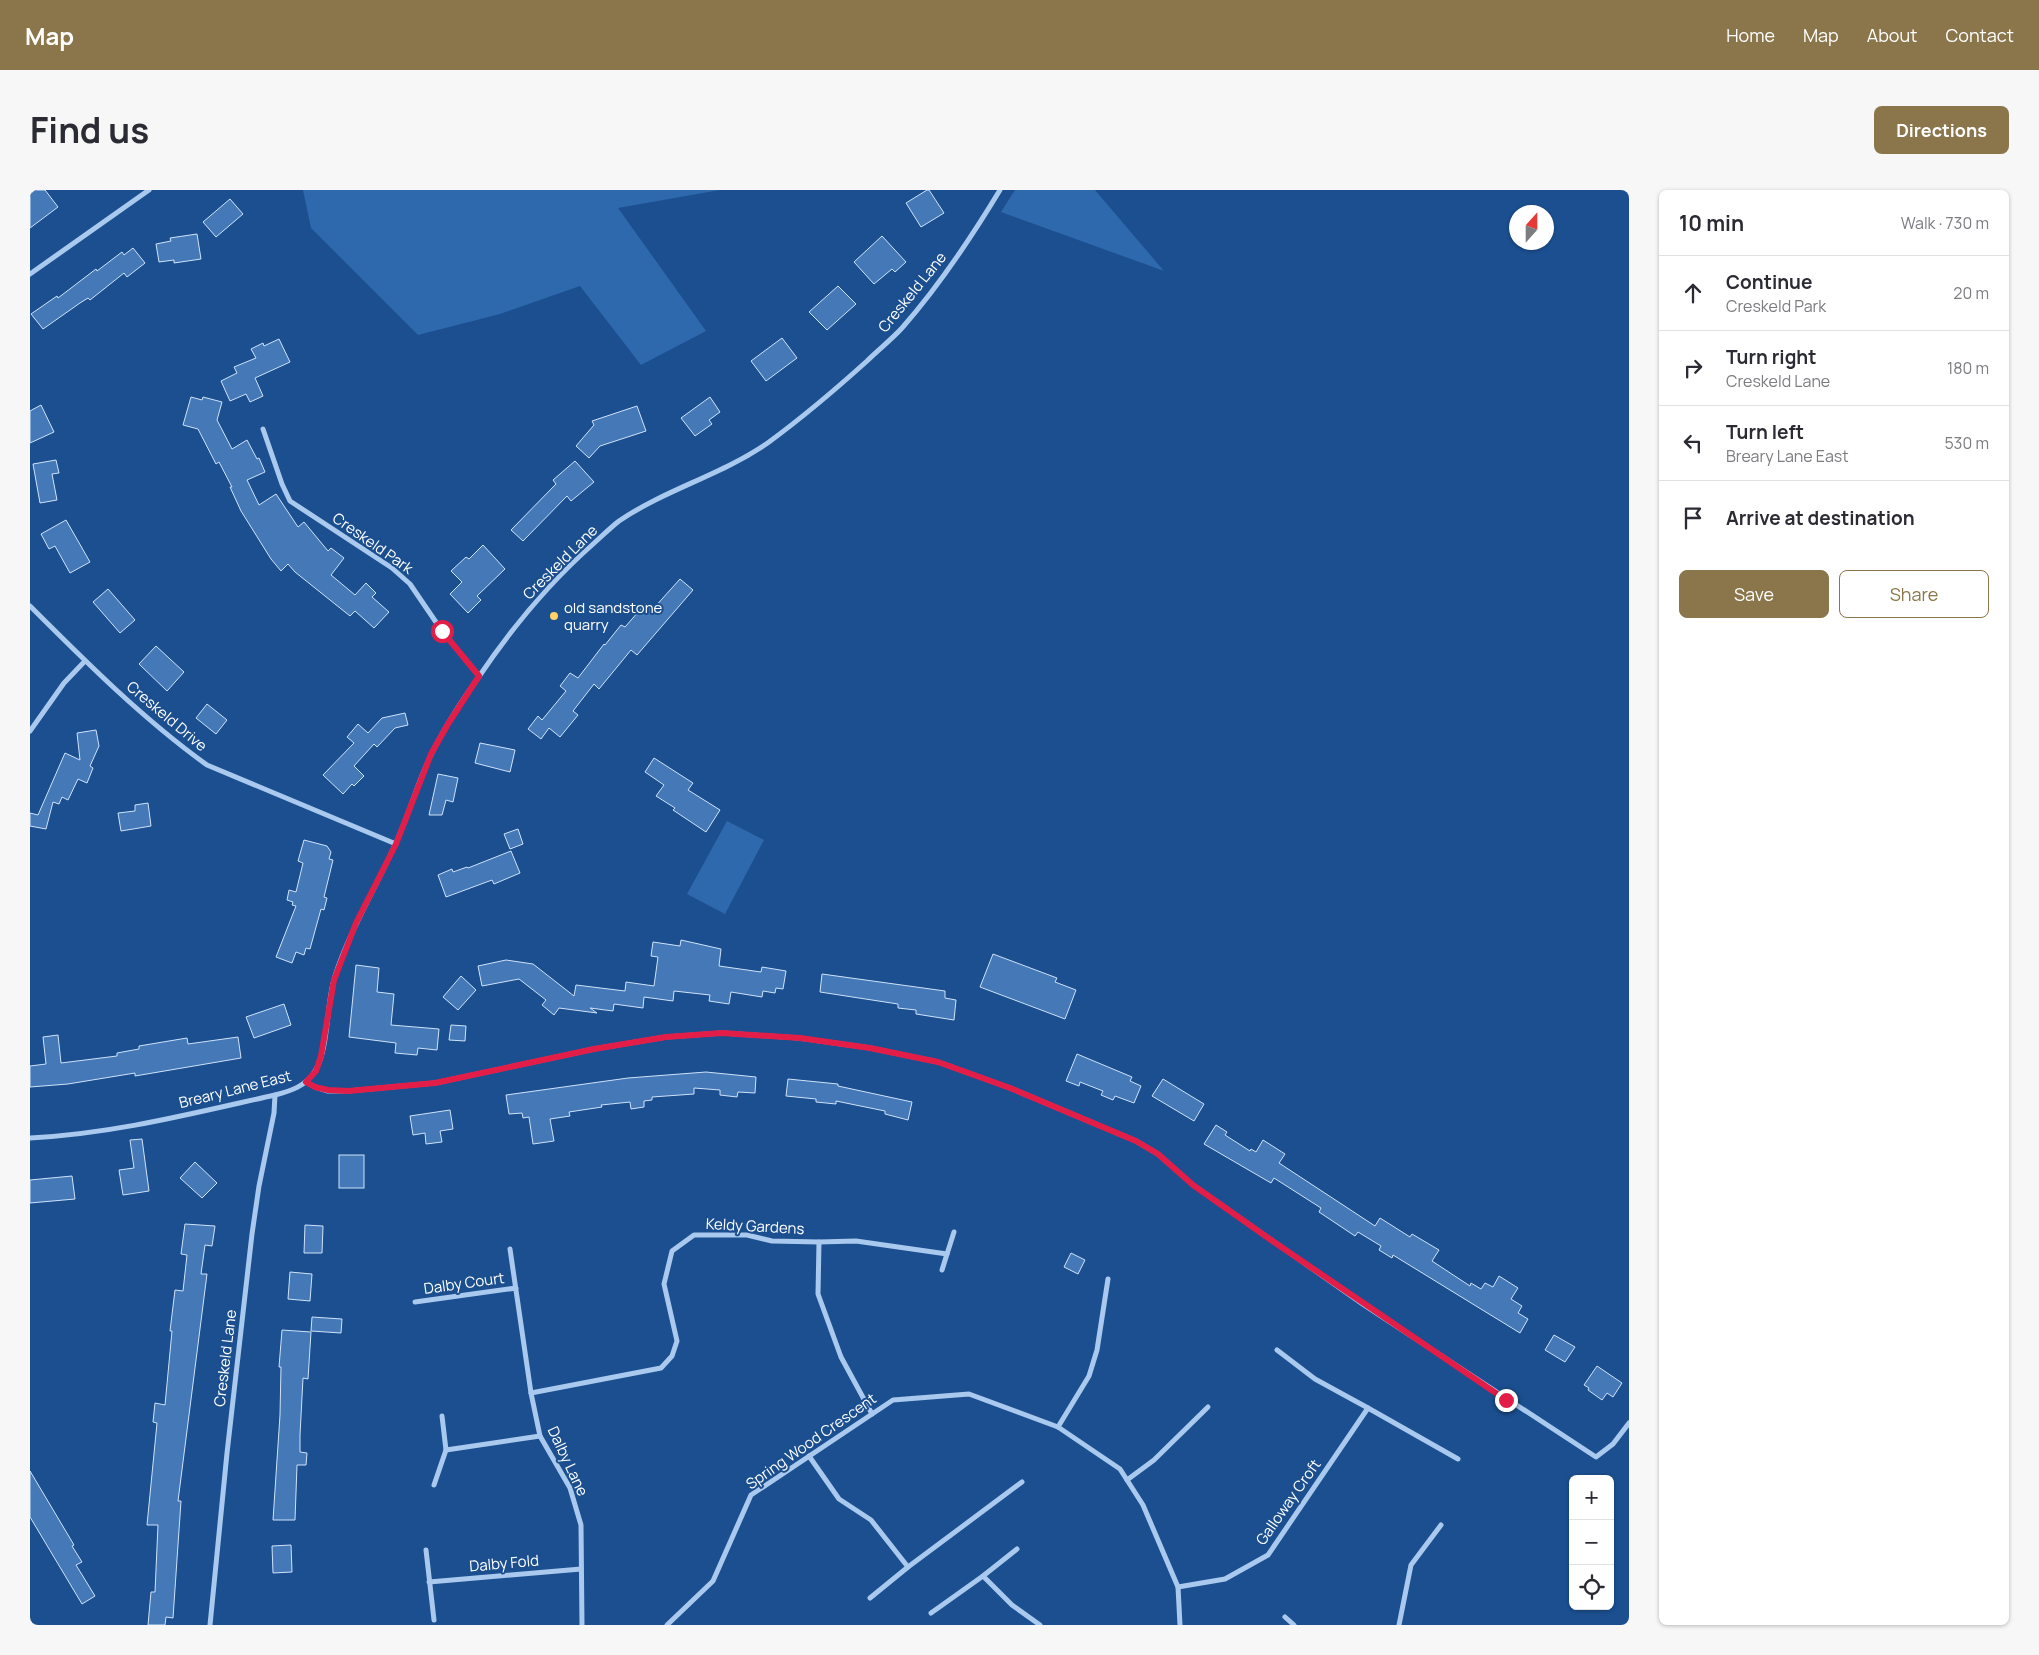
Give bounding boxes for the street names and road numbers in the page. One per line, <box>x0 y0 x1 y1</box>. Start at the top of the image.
street label: Creskeld Lane <box>873 247 951 337</box>
street label: Creskeld Park <box>328 507 418 579</box>
street label: Creskeld Lane <box>518 520 602 604</box>
street label: Creskeld Drive <box>122 676 212 756</box>
street label: Breary Lane East <box>177 1065 293 1113</box>
street label: Keldy Gardens <box>705 1213 805 1239</box>
street label: Dalby Court <box>422 1267 506 1299</box>
street label: Creskeld Lane <box>209 1308 241 1408</box>
street label: Spring Wood Crescent <box>742 1388 880 1494</box>
street label: Dalby Lane <box>543 1423 593 1500</box>
street label: Galloway Croft <box>1251 1455 1325 1549</box>
street label: Dalby Fold <box>468 1549 540 1577</box>

